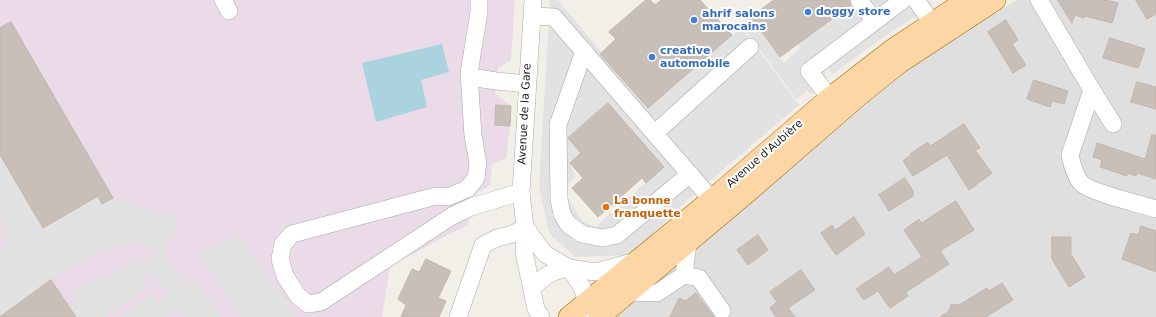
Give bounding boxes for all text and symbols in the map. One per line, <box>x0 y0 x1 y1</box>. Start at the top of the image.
place label: doggy store <box>816 5 890 19</box>
place label: ahrif salons marocains <box>702 7 775 33</box>
marker: doggy store <box>803 7 813 17</box>
marker: ahrif salons marocains <box>689 15 699 25</box>
place label: creative automobile <box>660 44 730 70</box>
marker: creative automobile <box>647 52 657 62</box>
street label: Avenue de la Gare <box>516 63 534 165</box>
street label: Avenue d'Aubière <box>724 117 806 191</box>
place label: La bonne franquette <box>614 194 681 220</box>
marker: La bonne franquette <box>601 202 611 212</box>

